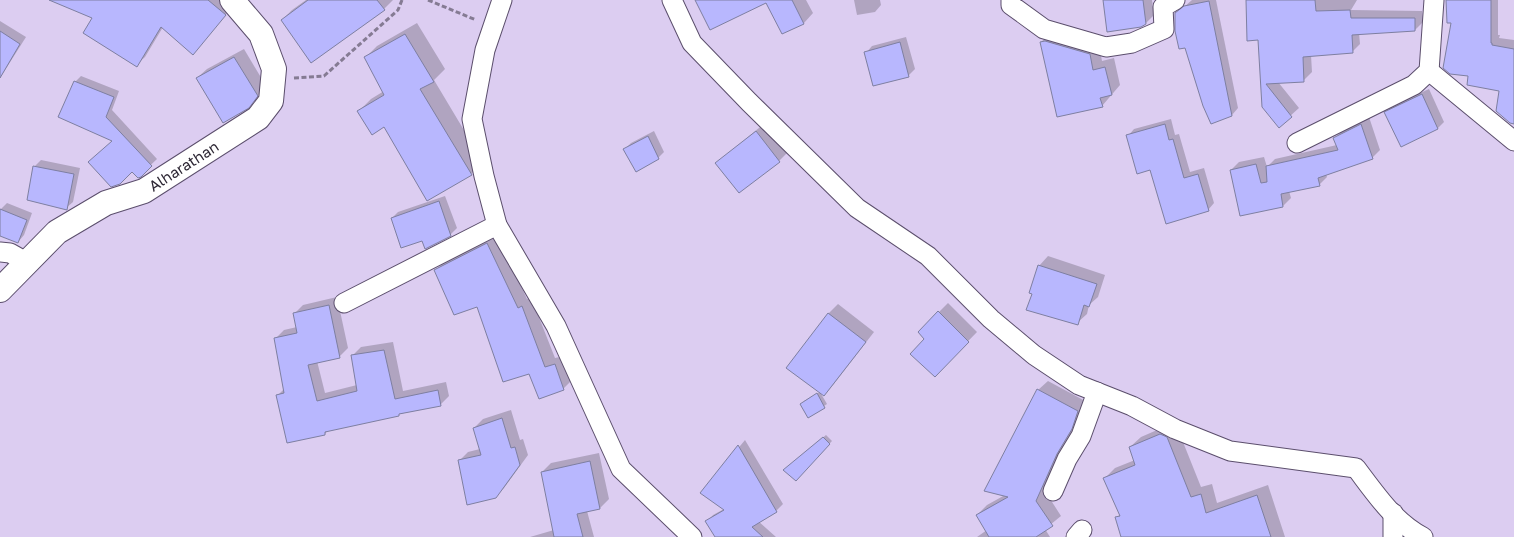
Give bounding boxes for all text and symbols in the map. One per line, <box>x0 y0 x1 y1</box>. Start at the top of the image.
street label: Alharathan <box>145 137 222 195</box>

